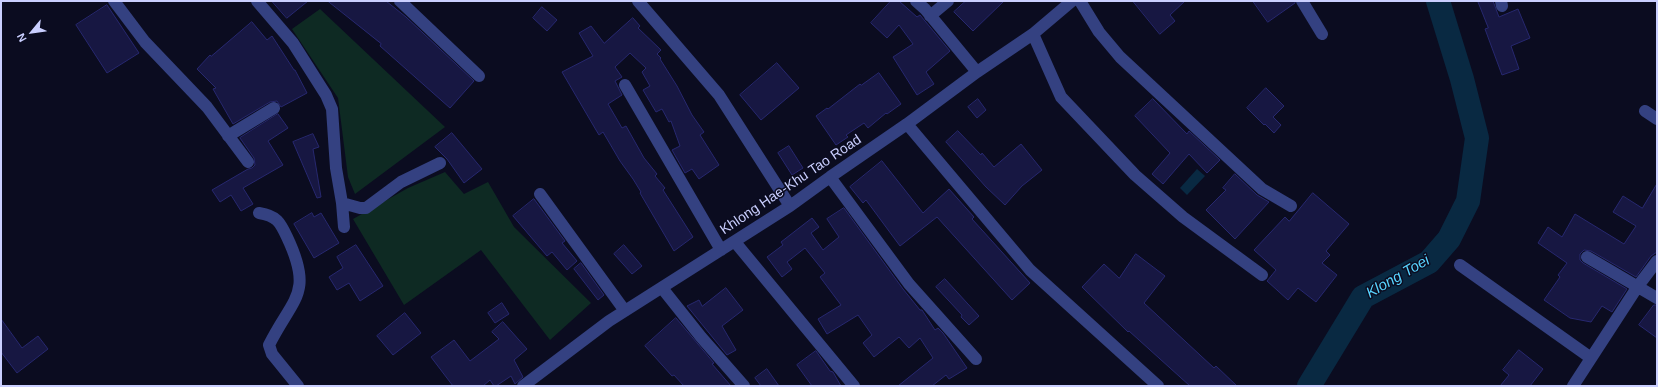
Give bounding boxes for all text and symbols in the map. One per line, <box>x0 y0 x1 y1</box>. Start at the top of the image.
north arrow <box>12 12 52 52</box>
text: N <box>14 31 29 44</box>
street label: Khlong Hae-Khu Tao Road <box>717 131 865 239</box>
water label: Klong Toei <box>1363 252 1433 302</box>

